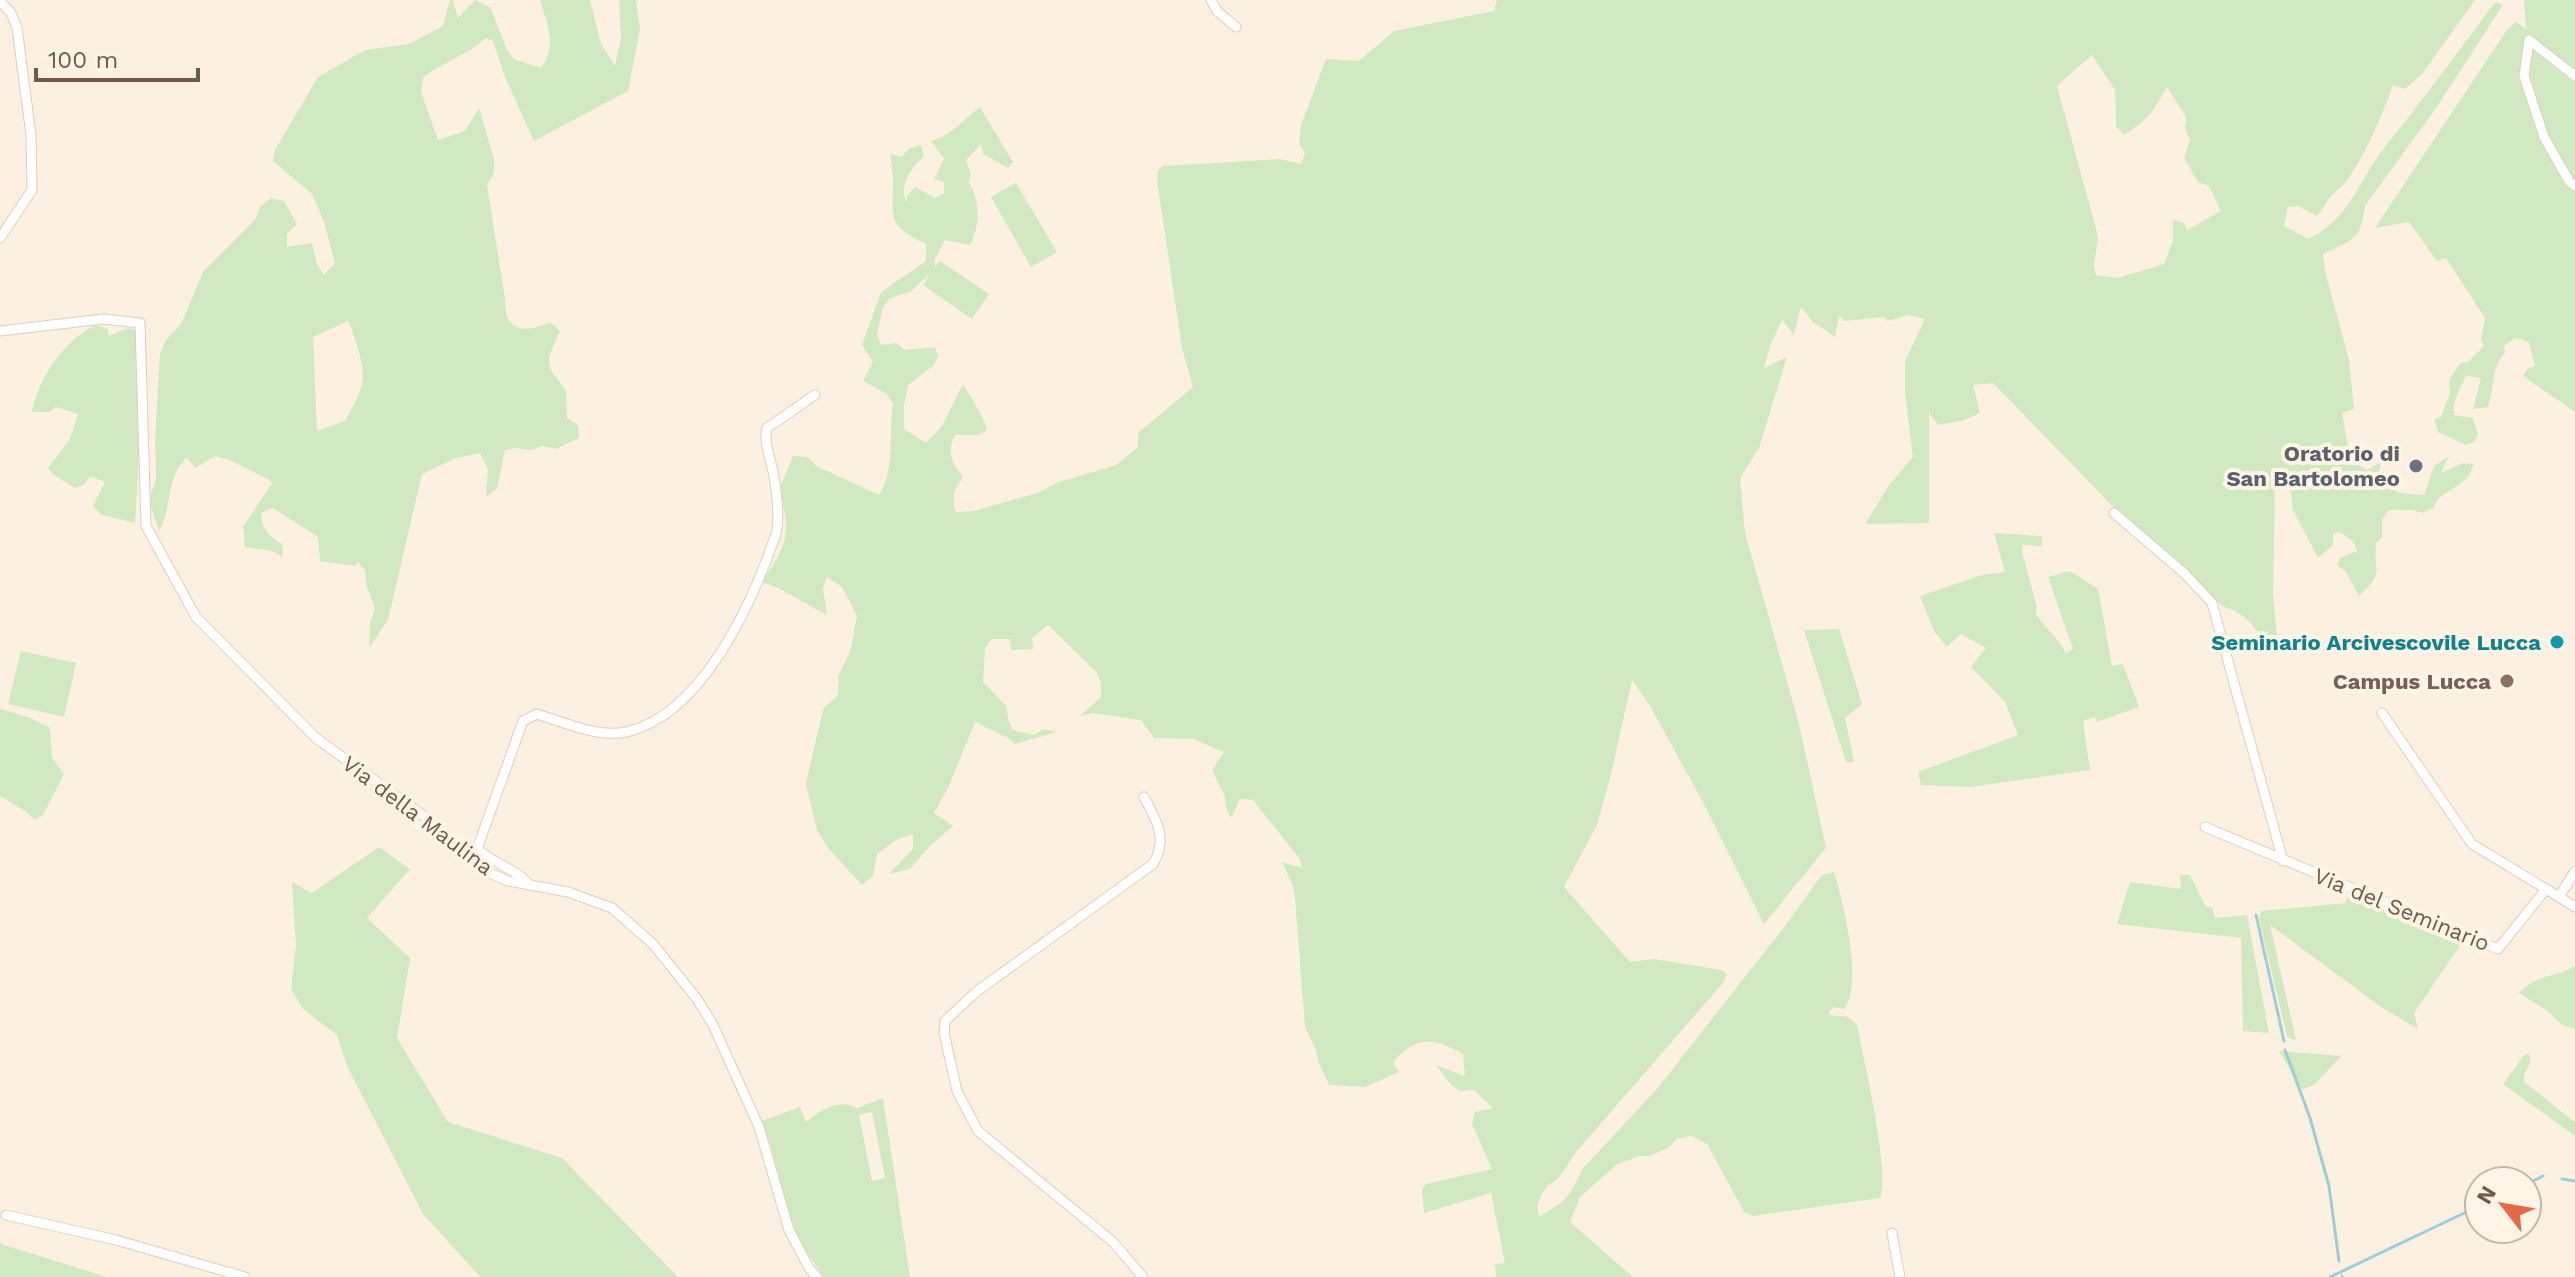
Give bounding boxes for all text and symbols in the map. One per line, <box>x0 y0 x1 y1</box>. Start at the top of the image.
scale bar <box>36 32 198 82</box>
text: 100 m <box>48 46 118 74</box>
place label: Oratorio di San Bartolomeo <box>2226 441 2400 491</box>
marker: Oratorio di San Bartolomeo <box>2407 457 2425 475</box>
place label: Seminario Arcivescovile Lucca <box>2211 630 2541 655</box>
marker: Seminario Arcivescovile Lucca <box>2548 633 2566 651</box>
place label: Campus Lucca <box>2333 669 2491 694</box>
marker: Campus Lucca <box>2498 672 2516 690</box>
street label: Via della Maulina <box>337 751 498 880</box>
street label: Via del Seminario <box>2310 863 2493 956</box>
north arrow <box>2463 1165 2543 1245</box>
text: N <box>2471 1182 2501 1208</box>

